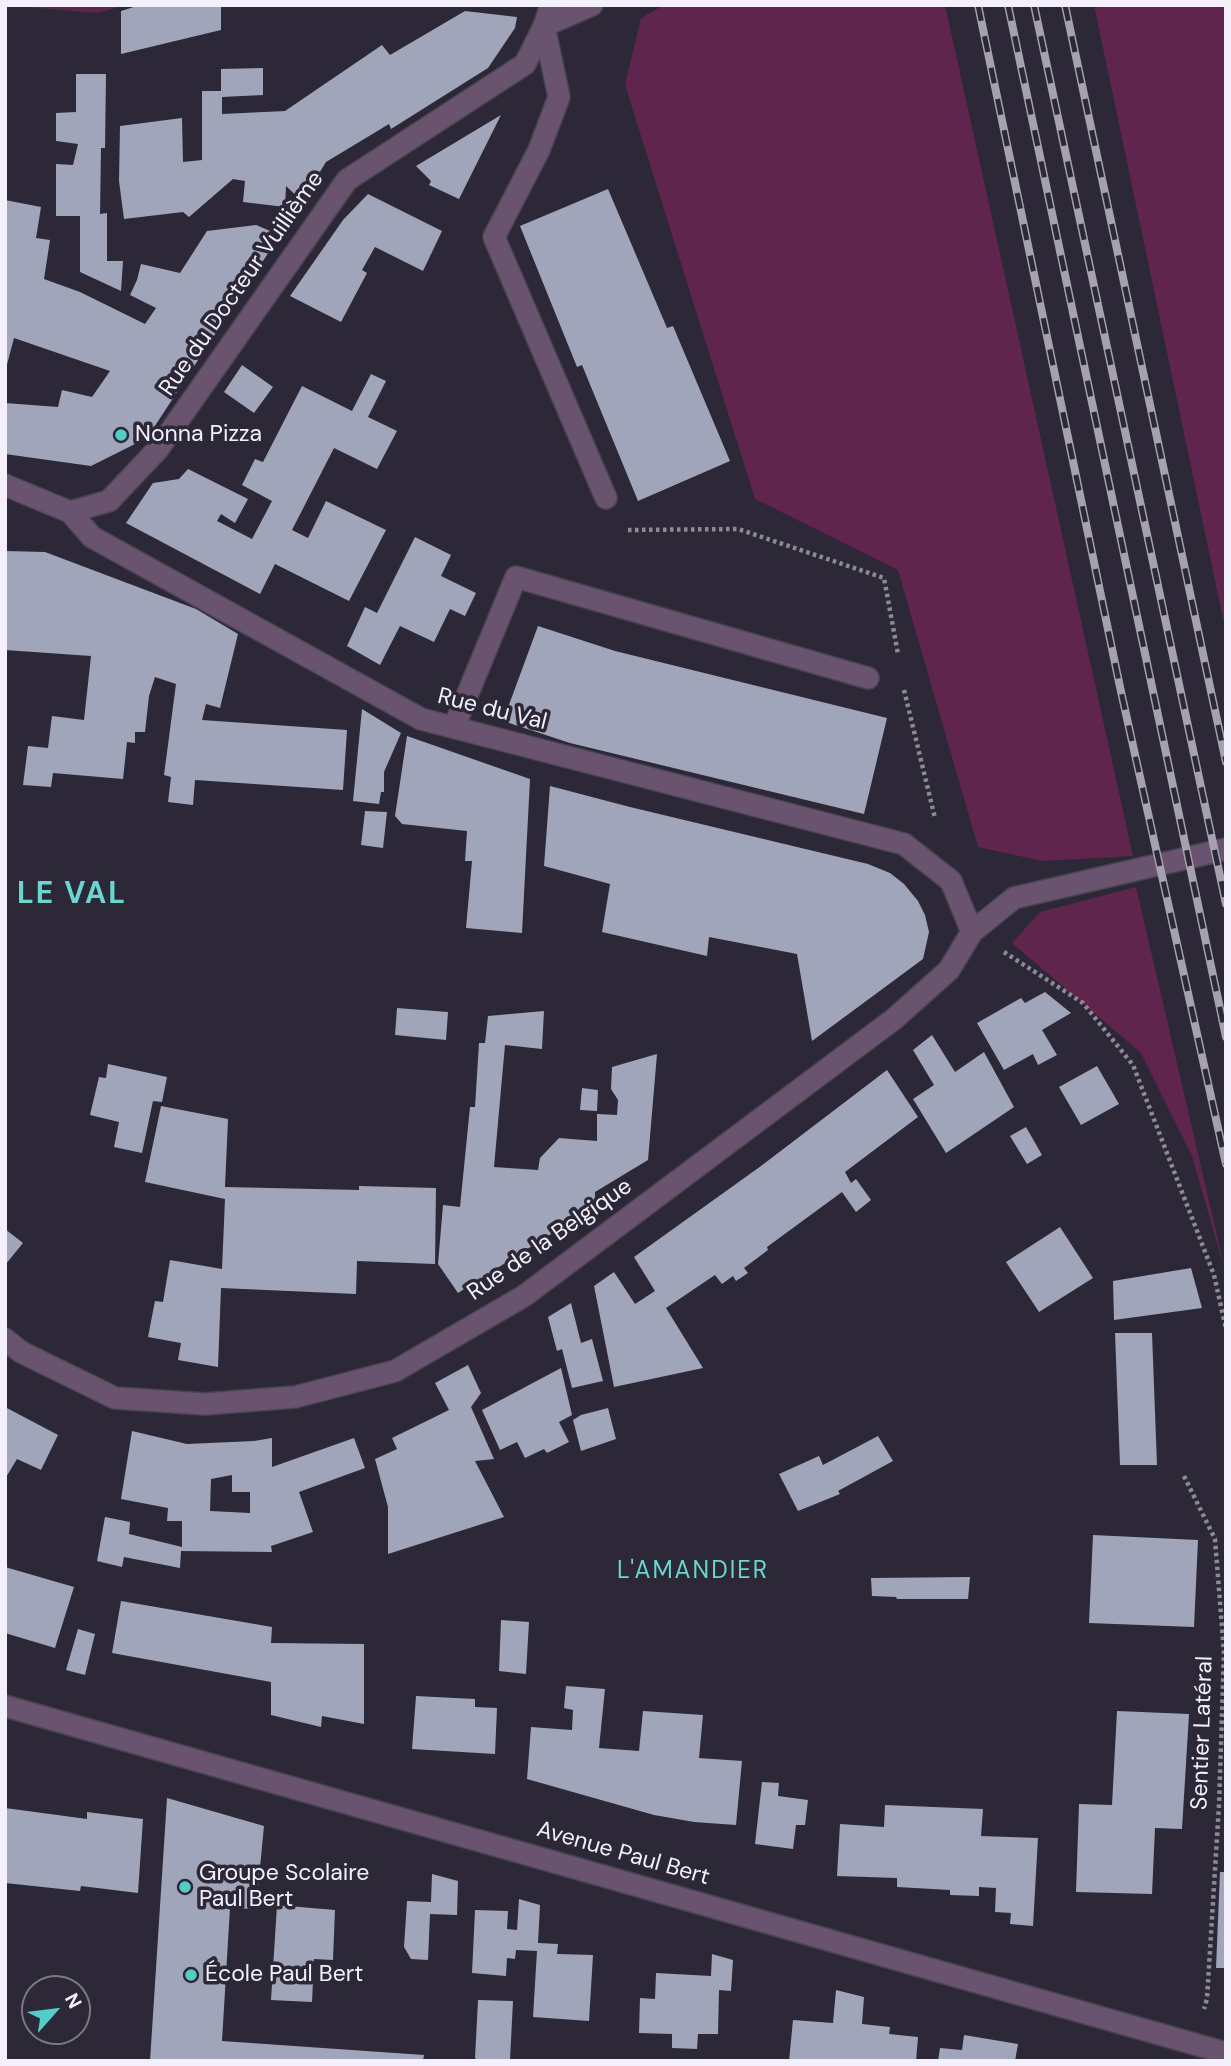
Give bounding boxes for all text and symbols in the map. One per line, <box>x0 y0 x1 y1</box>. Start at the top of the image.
street label: Rue du Docteur Vuillième <box>154 166 330 402</box>
place label: Nonna Pizza <box>135 421 262 449</box>
marker: Nonna Pizza <box>113 427 129 443</box>
street label: Rue du Val <box>435 683 549 737</box>
district label: LE VAL <box>18 877 126 913</box>
street label: Rue de la Belgique <box>462 1173 638 1307</box>
district label: L'AMANDIER <box>618 1558 768 1586</box>
street label: Sentier Latéral <box>1187 1656 1219 1810</box>
street label: Avenue Paul Bert <box>533 1816 713 1892</box>
place label: Groupe Scolaire Paul Bert <box>199 1860 369 1914</box>
marker: Groupe Scolaire Paul Bert <box>177 1879 193 1895</box>
place label: École Paul Bert <box>205 1961 363 1989</box>
marker: École Paul Bert <box>183 1967 199 1983</box>
north arrow <box>21 1975 91 2045</box>
text: N <box>59 1989 88 2013</box>

